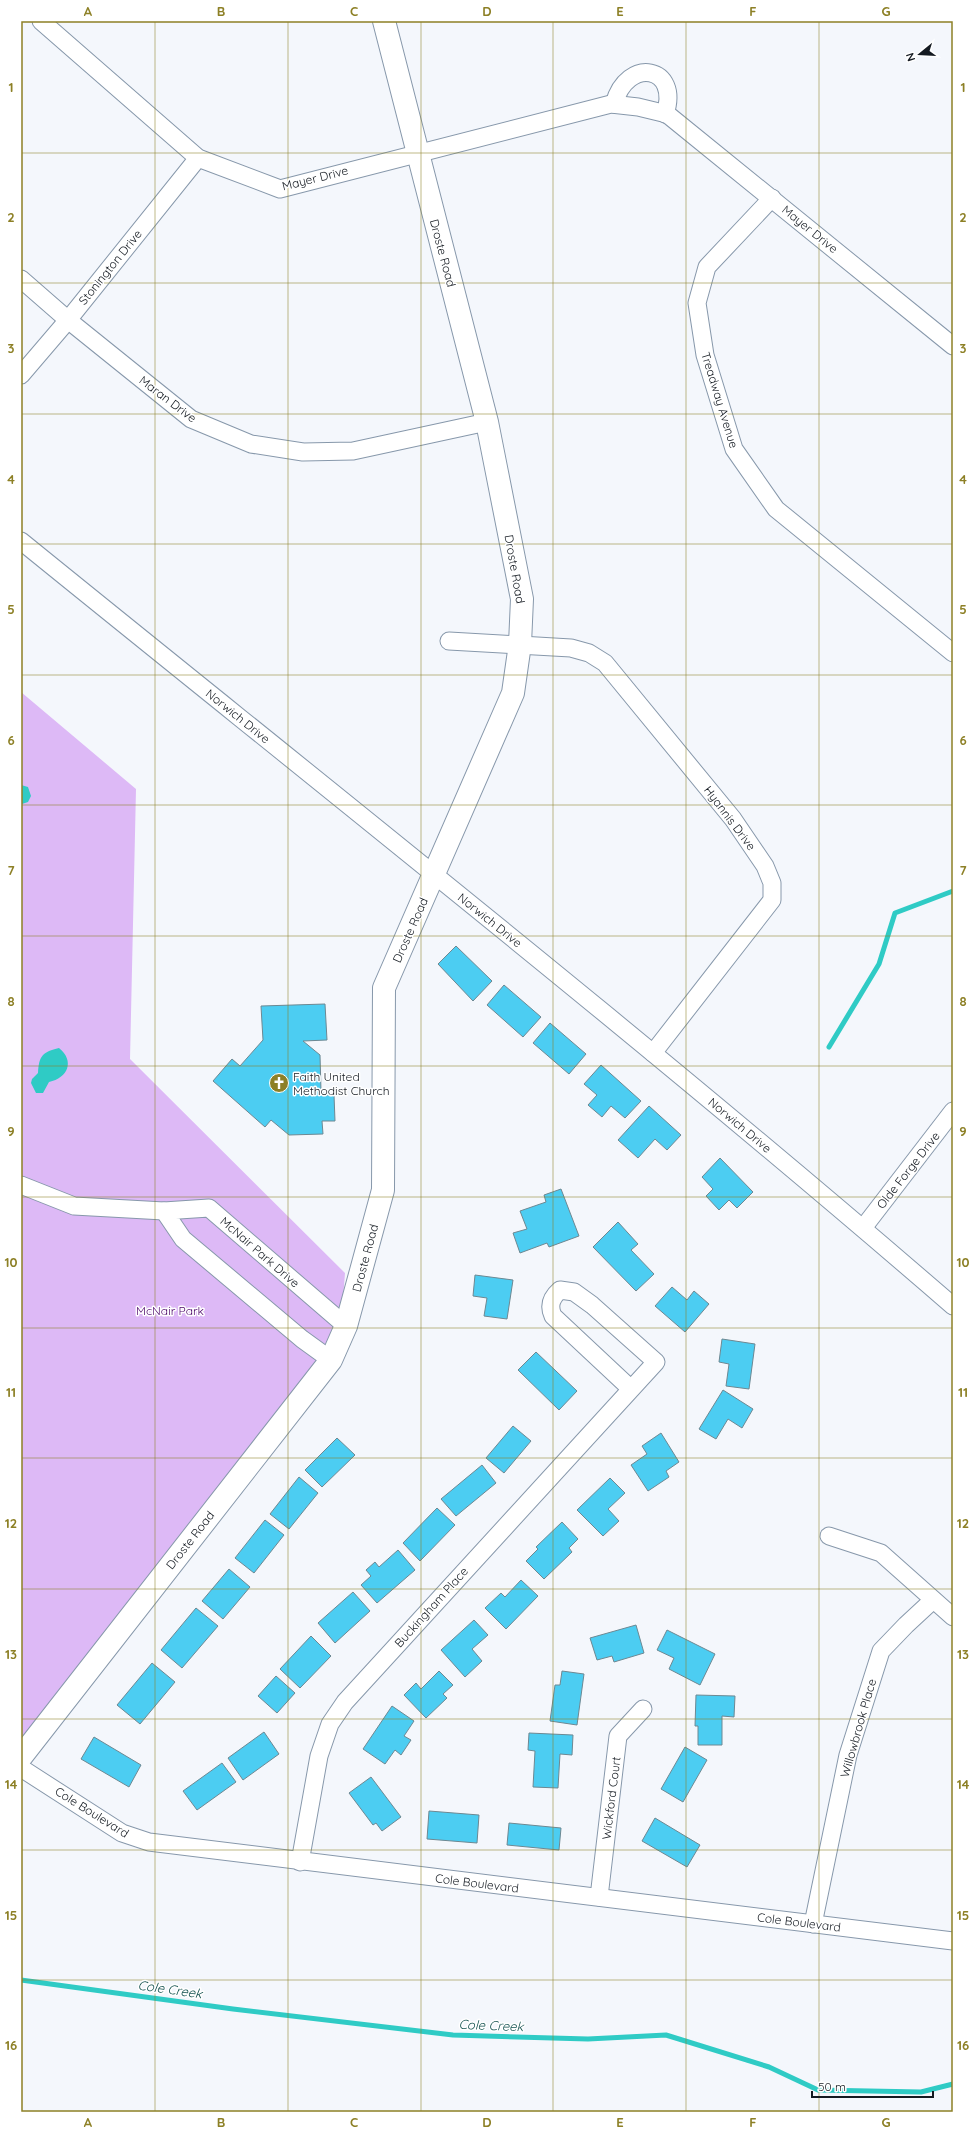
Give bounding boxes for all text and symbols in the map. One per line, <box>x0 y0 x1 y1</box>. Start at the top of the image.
text: A <box>84 3 93 19</box>
text: B <box>217 3 225 19</box>
text: C <box>350 3 358 19</box>
text: D <box>482 3 492 19</box>
text: E <box>616 3 624 19</box>
text: F <box>749 3 757 19</box>
text: G <box>881 3 891 19</box>
north arrow <box>900 34 940 74</box>
text: N <box>903 51 918 63</box>
text: 1 <box>8 79 14 95</box>
text: 1 <box>960 79 966 95</box>
street label: Mayer Drive <box>280 163 350 193</box>
street label: Mayer Drive <box>779 202 841 256</box>
text: 2 <box>7 209 15 225</box>
text: 2 <box>959 209 967 225</box>
street label: Droste Road <box>427 217 459 289</box>
street label: Stonington Drive <box>75 226 145 308</box>
text: 3 <box>8 340 15 356</box>
text: 3 <box>960 340 967 356</box>
street label: Treadway Avenue <box>698 350 742 450</box>
street label: Maran Drive <box>136 373 200 426</box>
text: 4 <box>7 471 15 487</box>
text: 4 <box>959 471 967 487</box>
street label: Droste Road <box>502 533 528 605</box>
text: 5 <box>7 601 15 617</box>
text: 5 <box>959 601 967 617</box>
street label: Norwich Drive <box>203 686 273 747</box>
text: 6 <box>7 732 15 748</box>
text: 6 <box>959 732 967 748</box>
street label: Hyannis Drive <box>701 783 759 853</box>
text: 7 <box>7 862 15 878</box>
text: 7 <box>959 862 967 878</box>
street label: Norwich Drive <box>455 890 525 951</box>
street label: Droste Road <box>389 895 431 965</box>
text: 8 <box>7 993 15 1009</box>
text: 8 <box>959 993 967 1009</box>
place label: Faith United Methodist Church <box>293 1069 390 1098</box>
church icon: Faith United Methodist Church <box>268 1072 290 1094</box>
street label: Norwich Drive <box>705 1094 775 1156</box>
text: 9 <box>7 1123 15 1139</box>
text: 9 <box>959 1123 967 1139</box>
street label: Olde Forge Drive <box>873 1128 943 1212</box>
street label: McNair Park Drive <box>217 1213 303 1291</box>
street label: Droste Road <box>349 1222 381 1294</box>
text: 10 <box>4 1254 18 1270</box>
text: 10 <box>956 1254 970 1270</box>
park label: McNair Park <box>136 1303 204 1318</box>
text: 11 <box>6 1384 16 1400</box>
text: 11 <box>958 1384 968 1400</box>
street label: Droste Road <box>163 1508 217 1572</box>
text: 12 <box>5 1515 17 1531</box>
text: 12 <box>957 1515 969 1531</box>
street label: Buckingham Place <box>391 1564 471 1650</box>
text: 13 <box>5 1646 17 1662</box>
text: 13 <box>957 1646 969 1662</box>
street label: Willowbrook Place <box>837 1677 879 1779</box>
street label: Wickford Court <box>598 1756 624 1840</box>
text: 14 <box>5 1776 18 1792</box>
text: 14 <box>957 1776 970 1792</box>
street label: Cole Boulevard <box>52 1783 132 1841</box>
street label: Cole Boulevard <box>434 1870 520 1896</box>
text: 15 <box>5 1907 17 1923</box>
text: 15 <box>957 1907 969 1923</box>
street label: Cole Boulevard <box>756 1909 842 1935</box>
water label: Cole Creek <box>137 1977 204 2002</box>
water label: Cole Creek <box>458 2016 525 2034</box>
text: 16 <box>5 2037 17 2053</box>
text: 16 <box>957 2037 969 2053</box>
scale bar <box>812 2073 933 2099</box>
text: 50 m <box>818 2079 846 2094</box>
text: A <box>84 2114 93 2130</box>
text: B <box>217 2114 225 2130</box>
text: C <box>350 2114 358 2130</box>
text: D <box>482 2114 492 2130</box>
text: E <box>616 2114 624 2130</box>
text: F <box>749 2114 757 2130</box>
text: G <box>881 2114 891 2130</box>

